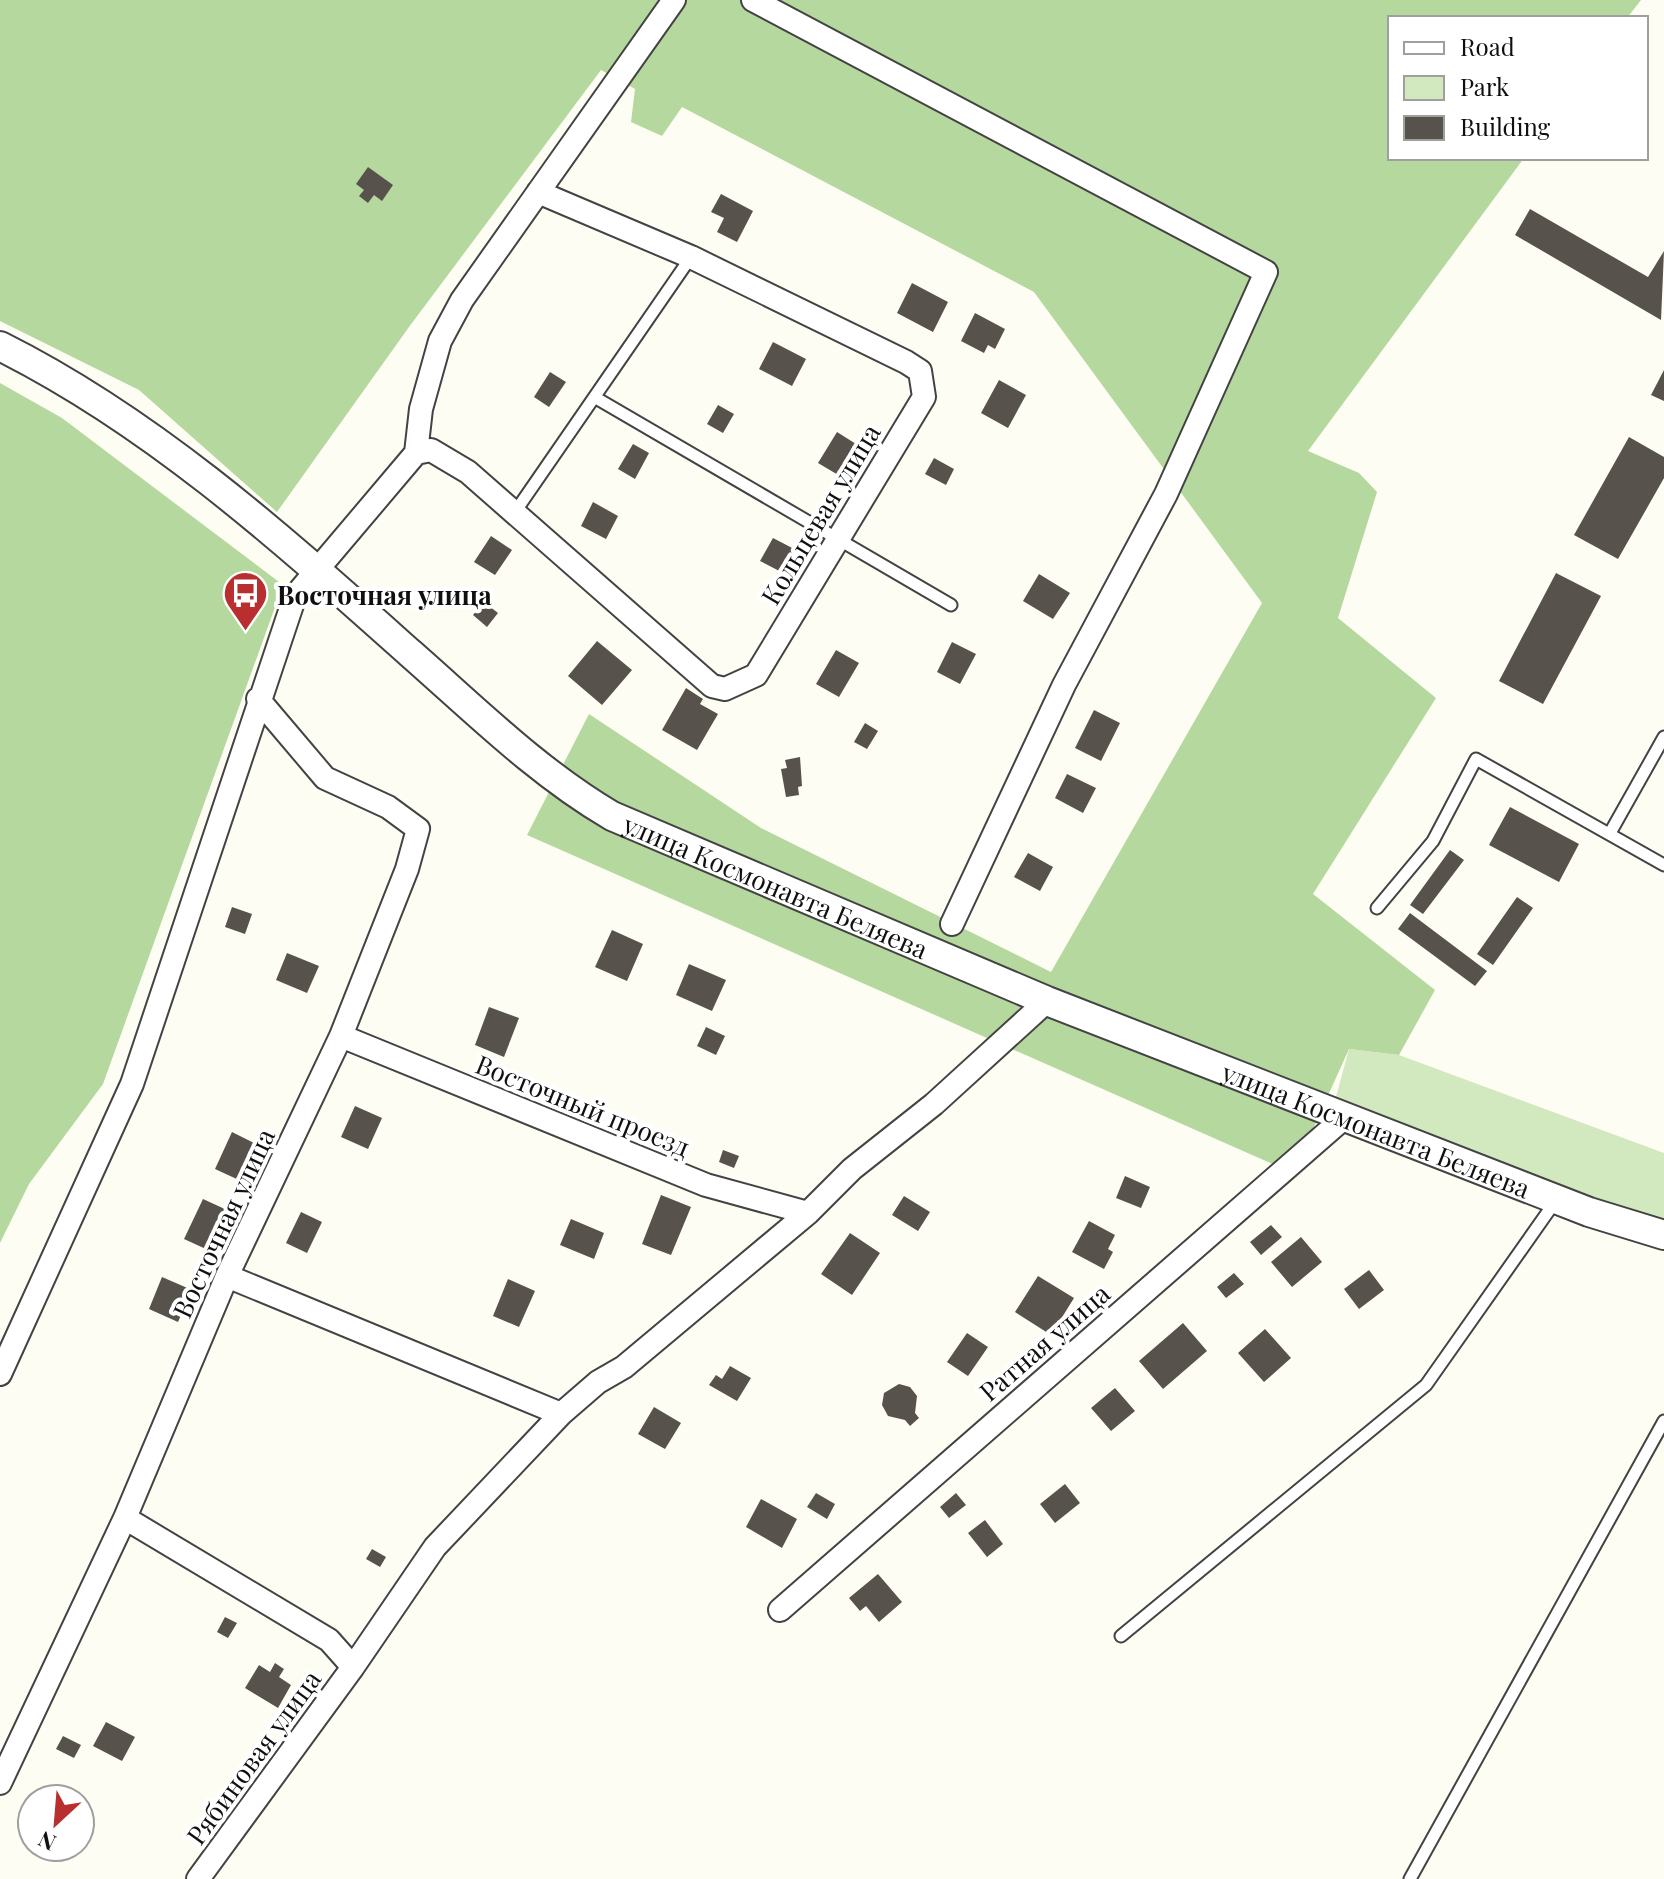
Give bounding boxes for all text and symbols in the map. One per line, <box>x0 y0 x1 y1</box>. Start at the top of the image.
legend <box>1388 16 1648 160</box>
text: Road <box>1460 30 1515 62</box>
text: Park <box>1460 70 1510 102</box>
text: Building <box>1460 110 1551 142</box>
street label: Кольцевая улица <box>752 417 888 611</box>
bus stop icon: Восточная улица <box>222 570 270 633</box>
place label: Восточная улица <box>277 577 492 612</box>
street label: улица Космонавта Беляева <box>618 805 934 966</box>
street label: Восточный проезд <box>471 1046 696 1164</box>
street label: улица Космонавта Беляева <box>1217 1053 1535 1205</box>
street label: Восточная улица <box>164 1123 282 1323</box>
street label: Ратная улица <box>971 1276 1117 1408</box>
street label: Рябиновая улица <box>178 1663 328 1851</box>
north arrow <box>16 1783 96 1863</box>
text: N <box>33 1825 61 1859</box>

